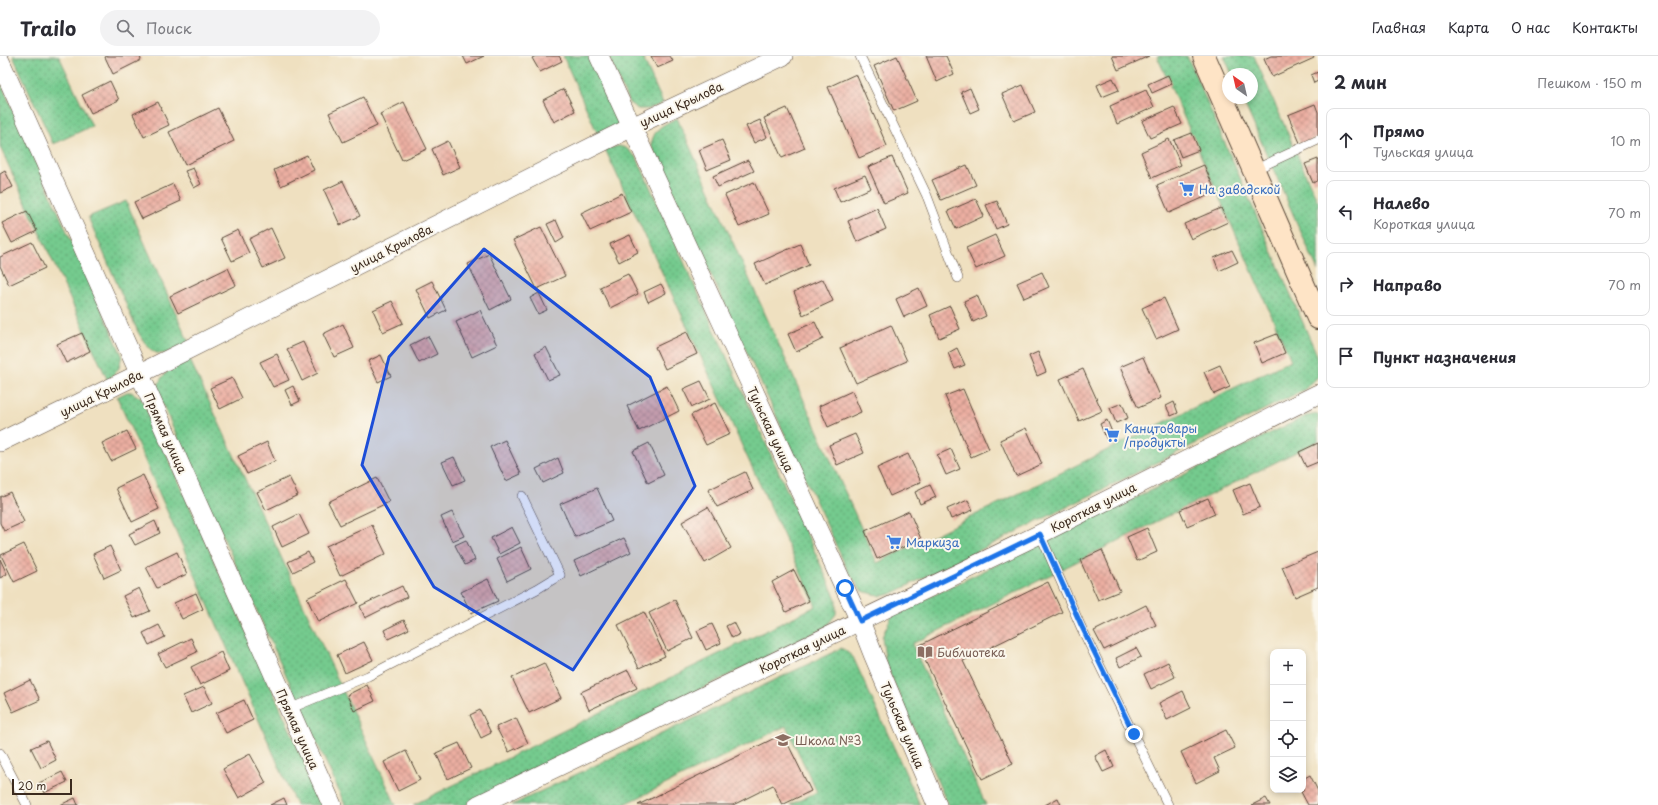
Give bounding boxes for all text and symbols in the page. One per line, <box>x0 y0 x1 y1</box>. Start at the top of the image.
search box <box>100 10 380 46</box>
text: Trailo <box>20 14 76 42</box>
text: Поиск <box>146 16 192 39</box>
icon: search <box>114 17 136 39</box>
text: Главная <box>1372 17 1426 38</box>
text: Карта <box>1448 17 1489 38</box>
text: О нас <box>1511 17 1550 38</box>
text: Контакты <box>1572 17 1638 38</box>
north arrow <box>1222 68 1258 104</box>
text: 2 мин <box>1334 69 1387 95</box>
text: Пешком · 150 m <box>1537 73 1642 92</box>
street label: улица Крылова <box>636 77 726 131</box>
text: Прямо <box>1373 119 1424 142</box>
icon: ahead <box>1335 129 1357 151</box>
text: 10 m <box>1611 131 1641 150</box>
text: Тульская улица <box>1373 142 1473 161</box>
supermarket icon: На заводской <box>1178 180 1196 198</box>
place label: На заводской <box>1199 180 1281 198</box>
text: Налево <box>1373 191 1430 214</box>
icon: left <box>1335 201 1357 223</box>
text: 70 m <box>1608 203 1641 222</box>
text: Короткая улица <box>1373 214 1475 233</box>
street label: улица Крылова <box>347 219 436 276</box>
icon: right <box>1335 273 1357 295</box>
text: Направо <box>1373 273 1442 296</box>
text: 70 m <box>1608 275 1641 294</box>
icon: arrive <box>1335 345 1357 367</box>
text: Пункт назначения <box>1373 345 1516 368</box>
street label: улица Крылова <box>57 365 146 421</box>
street label: Тульская улица <box>743 383 799 475</box>
street label: Прямая улица <box>140 390 192 477</box>
place label: Канцтовары /продукты <box>1124 419 1197 451</box>
supermarket icon: Канцтовары /продукты <box>1103 426 1121 444</box>
street label: Короткая улица <box>1047 477 1139 536</box>
supermarket icon: Маркиза <box>885 533 903 551</box>
place label: Маркиза <box>906 533 960 551</box>
route start <box>836 579 854 597</box>
street label: Короткая улица <box>756 620 849 678</box>
library icon: Библиотека <box>916 643 934 661</box>
place label: Библиотека <box>937 643 1006 661</box>
map controls <box>1270 649 1306 793</box>
button: + <box>1270 649 1306 685</box>
street label: Тульская улица <box>877 679 930 772</box>
button: − <box>1270 685 1306 721</box>
street label: Прямая улица <box>272 686 324 773</box>
button: locate <box>1270 721 1306 757</box>
route end <box>1125 725 1143 743</box>
school or university icon: Школа №3 <box>774 731 792 749</box>
place label: Школа №3 <box>795 731 862 749</box>
button: layers <box>1270 757 1306 793</box>
scale bar <box>12 777 72 796</box>
text: 20 m <box>18 777 46 794</box>

